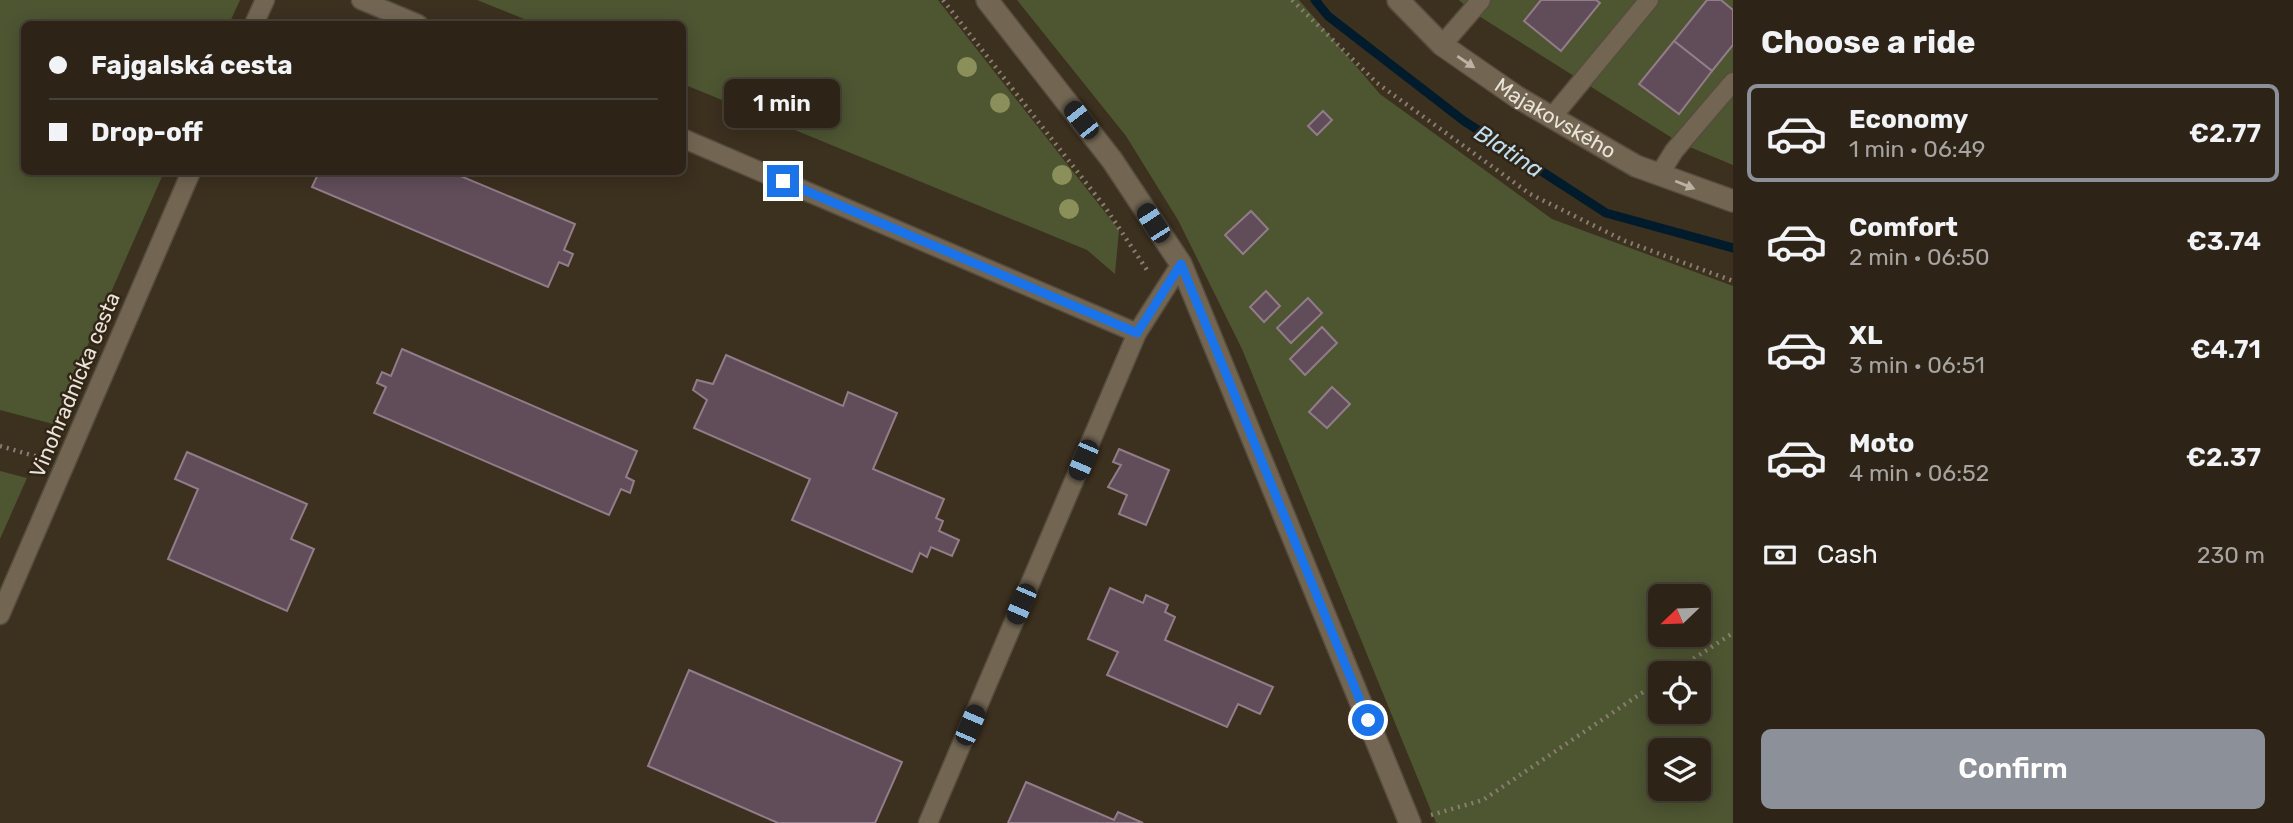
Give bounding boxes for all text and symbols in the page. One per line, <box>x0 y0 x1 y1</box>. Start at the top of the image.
text: Choose a ride <box>1761 23 1975 61</box>
text: Fajgalská cesta <box>91 50 293 81</box>
one-way arrow <box>1457 55 1475 69</box>
street label: Majakovského <box>1490 72 1620 164</box>
callout: 1 min <box>725 80 841 128</box>
text: 1 min <box>753 89 811 117</box>
car <box>1060 97 1103 143</box>
icon: car <box>1765 102 1828 165</box>
text: Economy <box>1849 104 1968 135</box>
text: Drop-off <box>91 117 203 148</box>
water label: Blatina <box>1469 118 1549 184</box>
text: €2.77 <box>2189 118 2261 149</box>
text: 1 min · 06:49 <box>1849 135 1985 163</box>
route end <box>767 165 799 197</box>
one-way arrow <box>1675 180 1696 191</box>
car <box>1133 200 1174 246</box>
icon: car <box>1765 210 1828 273</box>
text: Comfort <box>1849 212 1958 243</box>
text: €3.74 <box>2187 226 2261 257</box>
text: 2 min · 06:50 <box>1849 243 1990 271</box>
street label: Vinohradnícka cesta <box>24 288 125 481</box>
icon: car <box>1765 318 1828 381</box>
text: XL <box>1849 320 1882 351</box>
text: €4.71 <box>2190 334 2261 365</box>
text: 3 min · 06:51 <box>1849 351 1985 379</box>
icon: car <box>1765 426 1828 489</box>
text: Moto <box>1849 428 1914 459</box>
car <box>1066 437 1101 483</box>
text: €2.37 <box>2186 442 2261 473</box>
text: 4 min · 06:52 <box>1849 459 1989 487</box>
icon: cash <box>1761 536 1799 574</box>
text: Cash <box>1817 539 1878 570</box>
text: 230 m <box>2197 541 2265 569</box>
car <box>1004 581 1039 627</box>
north arrow <box>1648 584 1712 648</box>
map controls <box>1648 584 1711 801</box>
button: locate <box>1648 661 1711 724</box>
car <box>953 702 988 748</box>
route start <box>1352 704 1384 736</box>
button: Confirm <box>1761 729 2265 809</box>
button: layers <box>1648 738 1711 801</box>

